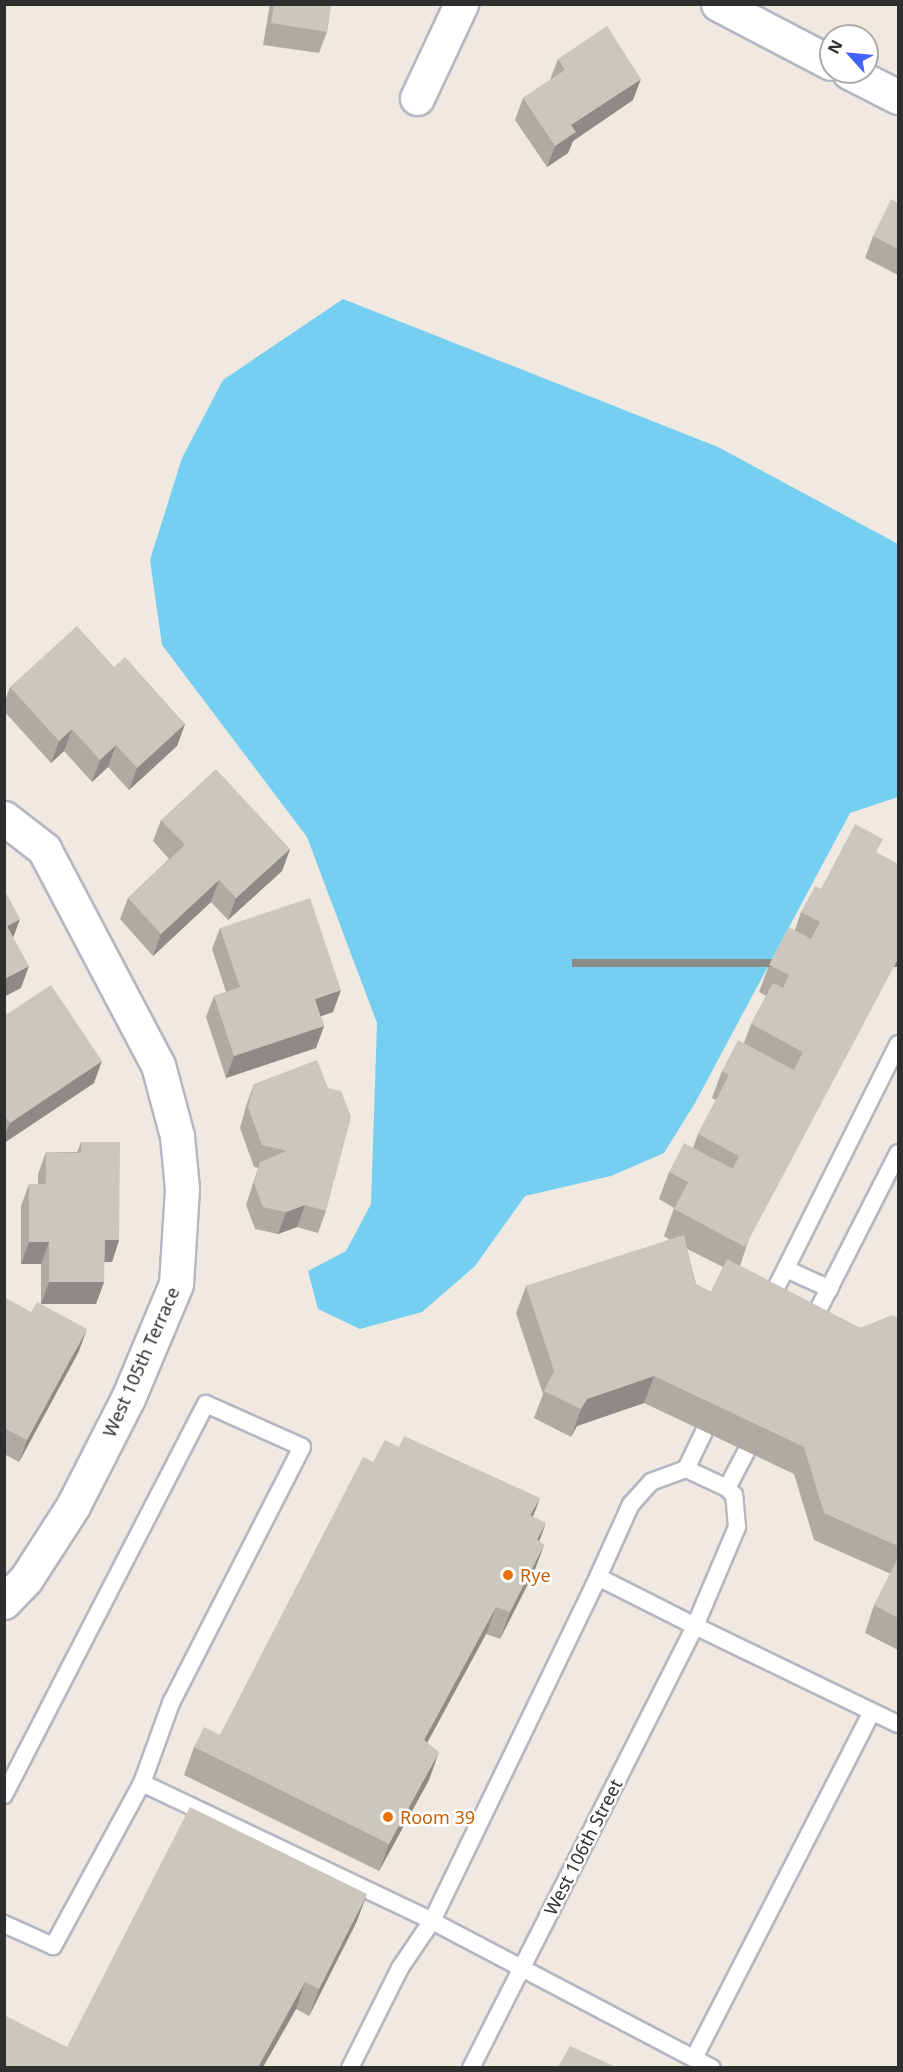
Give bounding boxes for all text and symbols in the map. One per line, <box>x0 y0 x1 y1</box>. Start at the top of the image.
north arrow <box>819 24 879 84</box>
text: N <box>822 36 847 58</box>
street label: West 105th Terrace <box>98 1284 184 1440</box>
place label: Rye <box>520 1564 551 1586</box>
marker: Rye <box>501 1568 515 1582</box>
street label: West 106th Street <box>539 1775 627 1919</box>
place label: Room 39 <box>400 1806 475 1828</box>
marker: Room 39 <box>381 1810 395 1824</box>

